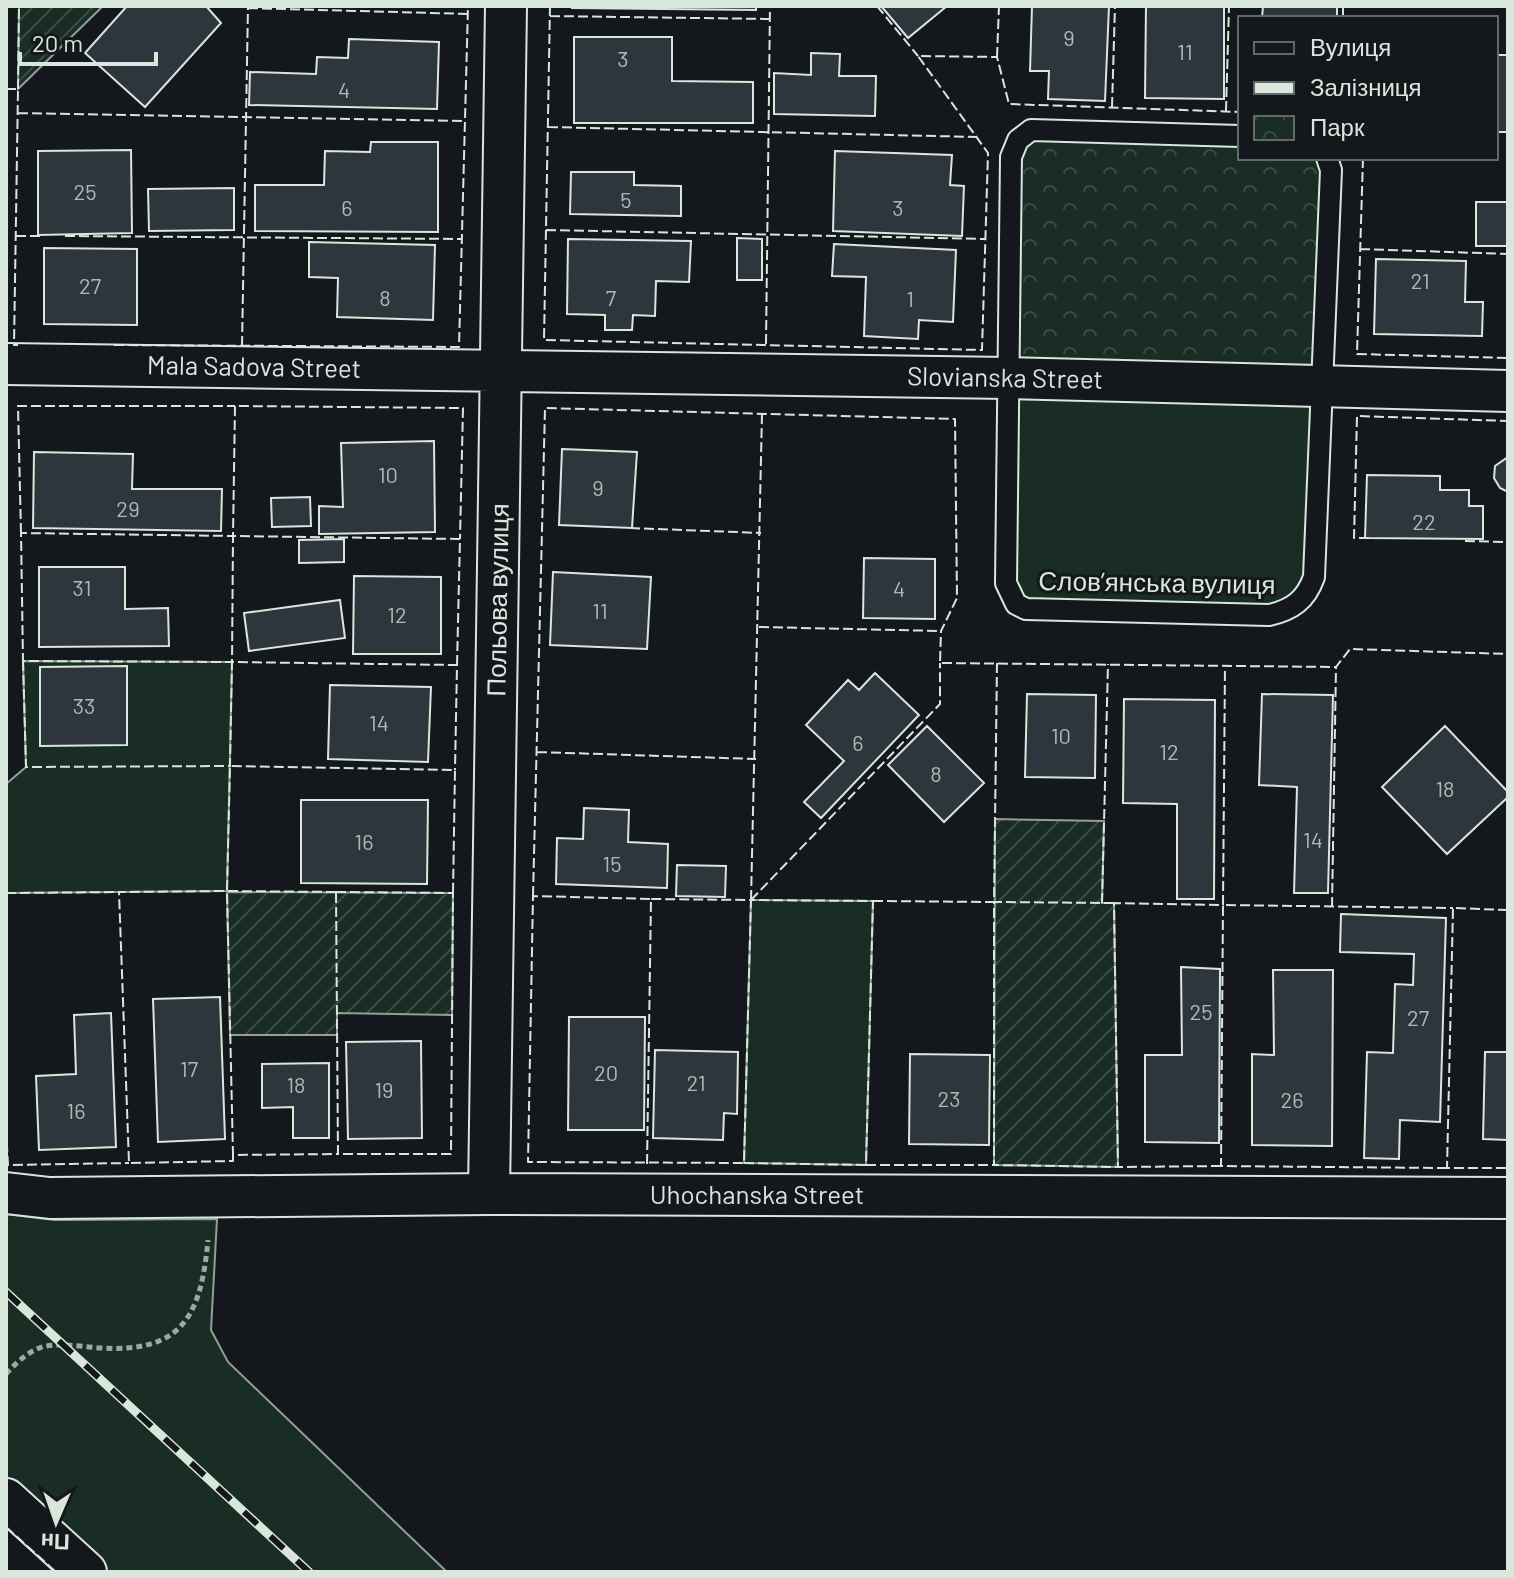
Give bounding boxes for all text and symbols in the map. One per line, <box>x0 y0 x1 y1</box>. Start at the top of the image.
scale bar <box>20 16 156 66</box>
legend <box>1238 16 1498 160</box>
house number: 9 <box>1063 24 1075 50</box>
text: 20 m <box>32 28 83 57</box>
text: Вулиця <box>1310 32 1391 61</box>
house number: 11 <box>1177 38 1193 64</box>
house number: 3 <box>617 45 629 71</box>
text: Залізниця <box>1310 72 1422 101</box>
house number: 4 <box>338 76 350 102</box>
text: Парк <box>1310 112 1365 141</box>
house number: 25 <box>73 178 97 204</box>
house number: 5 <box>620 186 632 212</box>
house number: 6 <box>341 194 353 220</box>
house number: 3 <box>892 194 904 220</box>
house number: 21 <box>1410 267 1430 293</box>
house number: 27 <box>79 272 101 298</box>
house number: 8 <box>379 284 391 310</box>
house number: 7 <box>606 284 616 310</box>
house number: 1 <box>906 285 914 311</box>
street label: Mala Sadova Street <box>147 348 361 383</box>
street label: Slovianska Street <box>907 359 1103 394</box>
house number: 10 <box>378 461 398 487</box>
house number: 9 <box>592 474 604 500</box>
house number: 29 <box>116 495 140 521</box>
street label: Польова вулиця <box>479 503 514 697</box>
house number: 22 <box>1412 508 1436 534</box>
street label: Словʼянська вулиця <box>1038 564 1276 599</box>
house number: 31 <box>73 574 91 600</box>
house number: 4 <box>893 575 905 601</box>
house number: 11 <box>592 597 608 623</box>
house number: 12 <box>387 601 407 627</box>
house number: 33 <box>73 692 95 718</box>
house number: 14 <box>369 709 389 735</box>
house number: 10 <box>1051 722 1071 748</box>
house number: 6 <box>852 729 864 755</box>
house number: 12 <box>1159 738 1179 764</box>
house number: 8 <box>930 760 942 786</box>
house number: 18 <box>1435 775 1455 801</box>
house number: 14 <box>1303 826 1323 852</box>
house number: 16 <box>354 828 374 854</box>
house number: 15 <box>602 850 622 876</box>
house number: 25 <box>1189 998 1213 1024</box>
house number: 27 <box>1407 1004 1429 1030</box>
house number: 17 <box>180 1055 198 1081</box>
house number: 20 <box>594 1059 618 1085</box>
house number: 21 <box>686 1069 706 1095</box>
house number: 18 <box>286 1071 306 1097</box>
house number: 19 <box>374 1076 394 1102</box>
house number: 23 <box>938 1085 961 1111</box>
house number: 26 <box>1280 1086 1304 1112</box>
house number: 16 <box>66 1097 86 1123</box>
street label: Uhochanska Street <box>650 1178 864 1209</box>
north arrow <box>16 1482 96 1562</box>
text: Пн <box>40 1529 70 1556</box>

